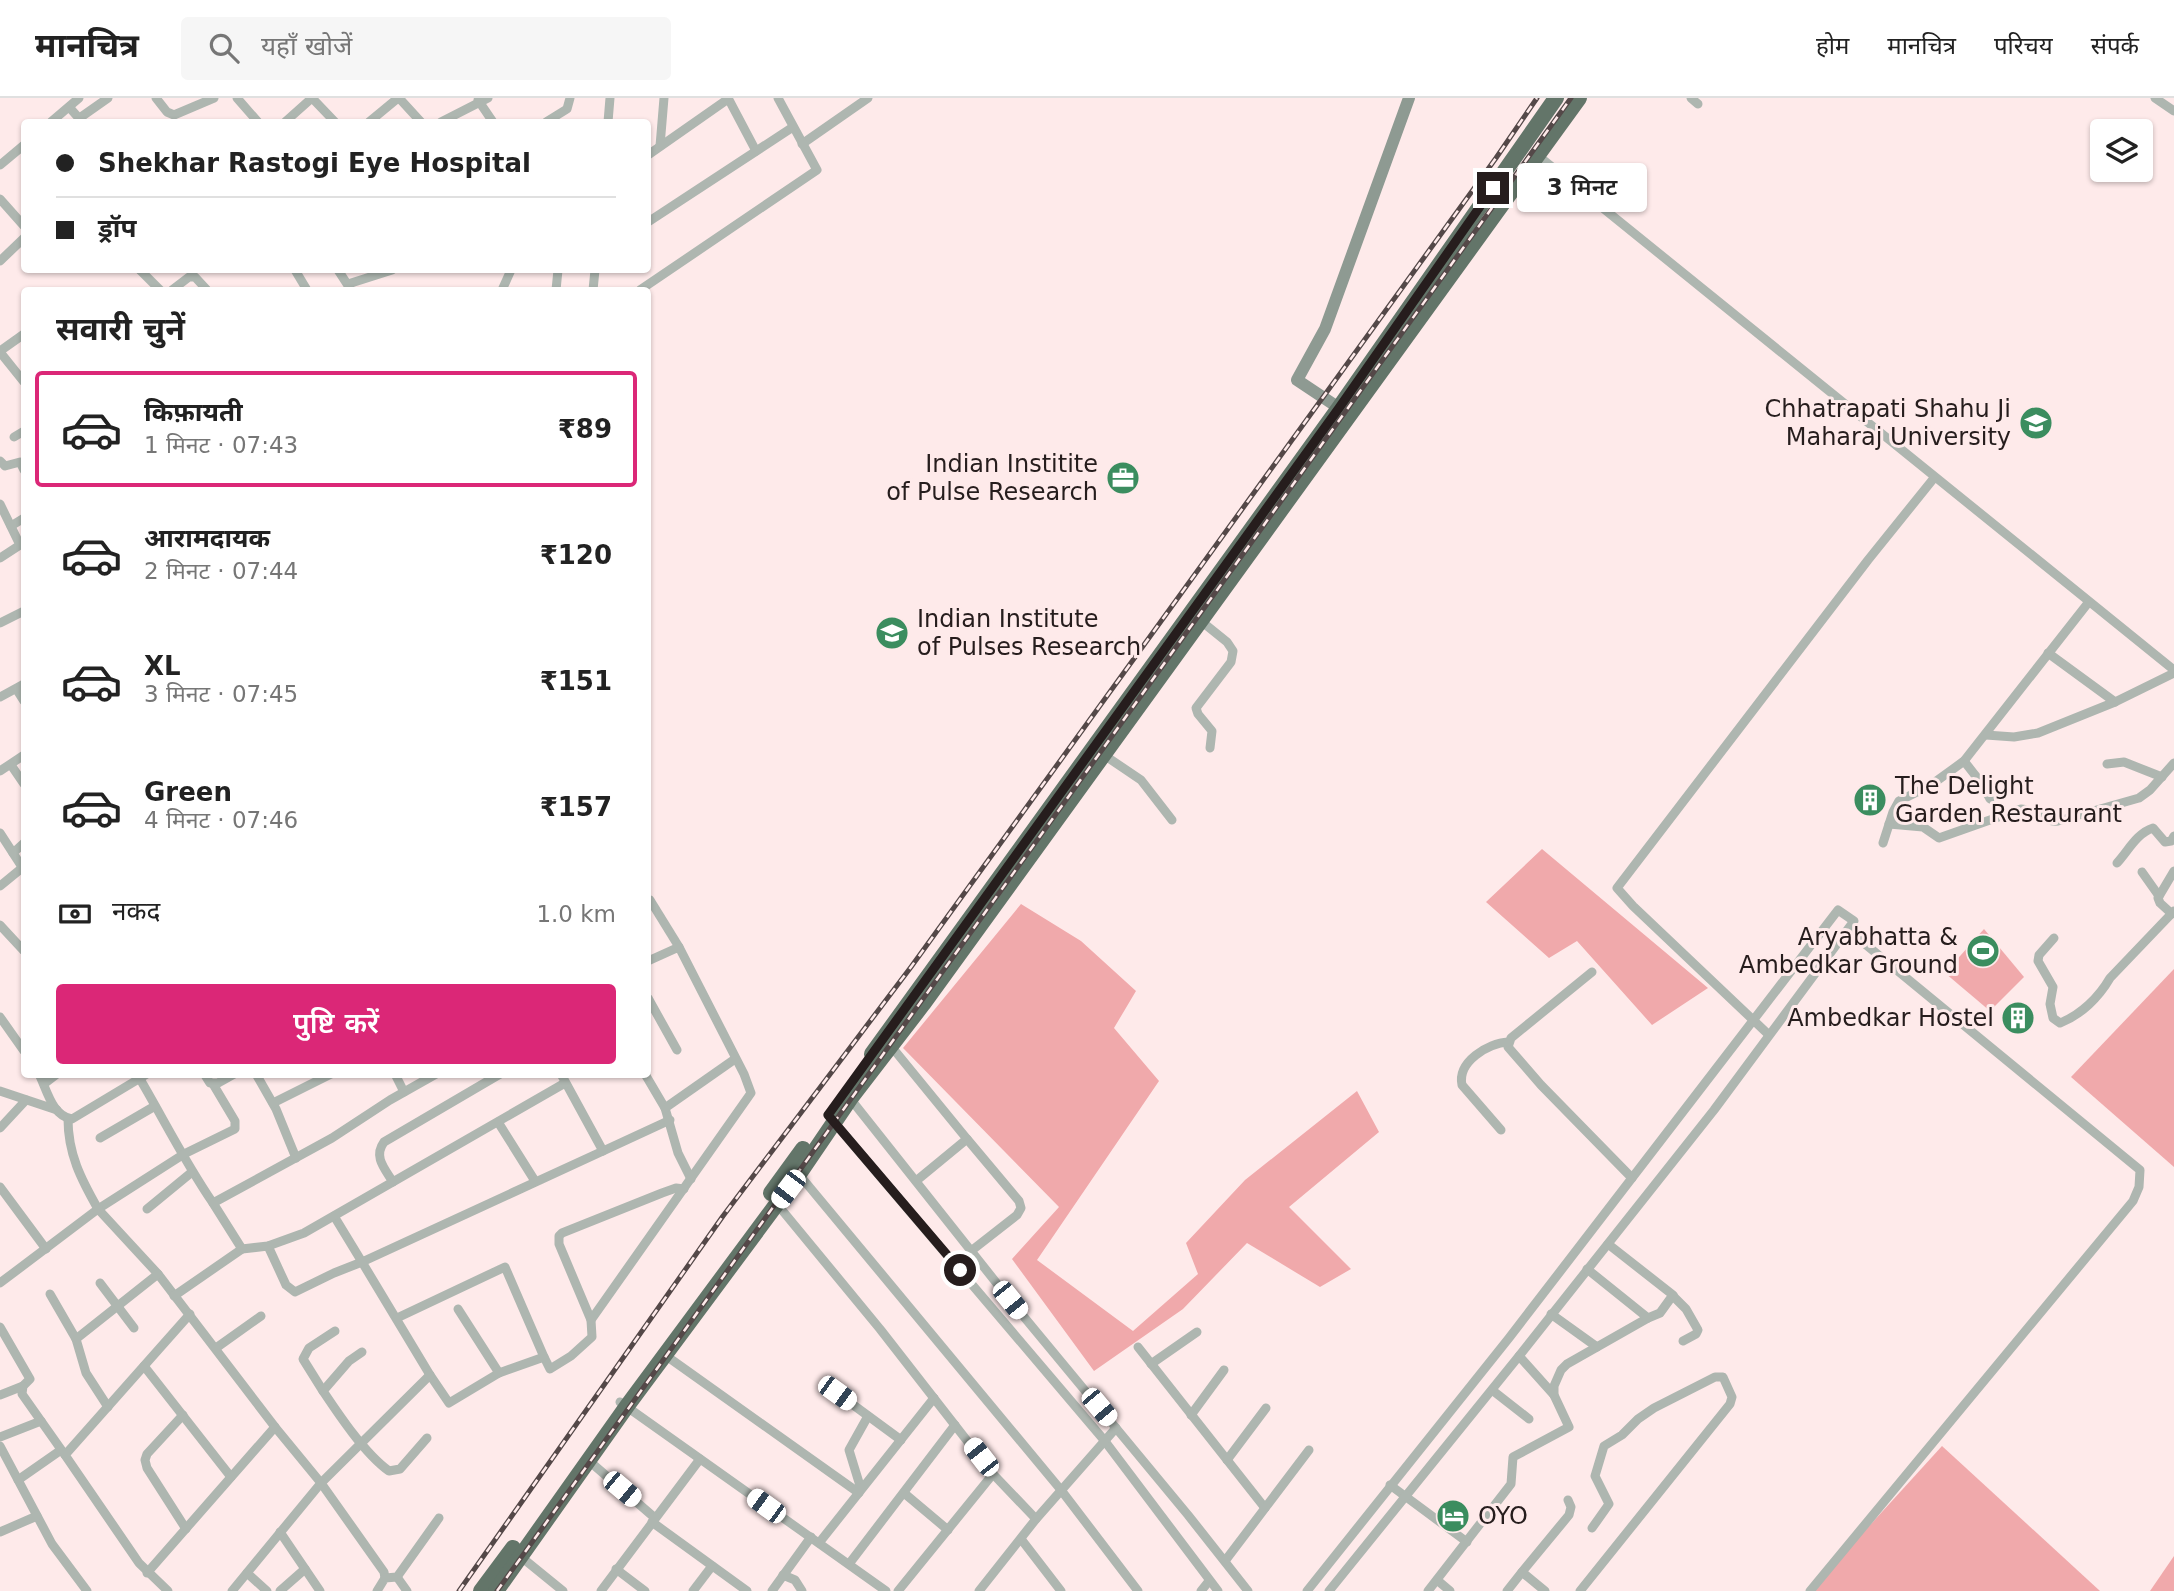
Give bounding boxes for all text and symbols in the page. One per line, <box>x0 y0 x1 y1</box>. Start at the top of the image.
search box <box>181 17 671 80</box>
text: मानचित्र <box>35 26 139 65</box>
icon: search <box>205 29 243 67</box>
text: यहाँ खोजें <box>261 31 352 61</box>
text: होम <box>1816 32 1849 60</box>
text: मानचित्र <box>1887 32 1956 60</box>
text: परिचय <box>1994 32 2053 60</box>
text: संपर्क <box>2091 32 2139 60</box>
map controls <box>2090 119 2153 182</box>
button: layers <box>2090 119 2153 182</box>
text: Shekhar Rastogi Eye Hospital <box>98 148 531 178</box>
callout: 3 मिनट <box>1518 164 1647 212</box>
route end <box>1477 172 1509 204</box>
text: 3 मिनट <box>1547 174 1617 200</box>
text: ड्रॉप <box>98 213 136 243</box>
text: सवारी चुनें <box>56 310 185 348</box>
place label: Chhatrapati Shahu Ji Maharaj University <box>1765 395 2011 451</box>
text: किफ़ायती <box>144 397 243 427</box>
icon: car <box>60 398 123 461</box>
school or university icon: Chhatrapati Shahu Ji Maharaj University <box>2017 404 2055 442</box>
text: ₹89 <box>558 414 612 444</box>
text: 1 मिनट · 07:43 <box>144 432 298 458</box>
place label: Indian Institite of Pulse Research <box>886 450 1098 506</box>
office icon: Indian Institite of Pulse Research <box>1104 459 1142 497</box>
text: आरामदायक <box>144 523 270 553</box>
icon: car <box>60 524 123 587</box>
text: ₹120 <box>540 540 612 570</box>
text: 2 मिनट · 07:44 <box>144 558 298 584</box>
place label: Indian Institute of Pulses Research <box>917 605 1141 661</box>
school or university icon: Indian Institute of Pulses Research <box>873 614 911 652</box>
icon: car <box>60 650 123 713</box>
text: XL <box>144 651 181 681</box>
text: ₹151 <box>540 666 612 696</box>
text: 3 मिनट · 07:45 <box>144 681 298 707</box>
place label: The Delight Garden Restaurant <box>1894 772 2122 828</box>
icon: car <box>60 776 123 839</box>
text: Green <box>144 777 232 807</box>
building icon: The Delight Garden Restaurant <box>1851 781 1889 819</box>
text: ₹157 <box>540 792 612 822</box>
text: 4 मिनट · 07:46 <box>144 807 298 833</box>
icon: cash <box>56 895 94 933</box>
text: नकद <box>112 896 160 926</box>
text: 1.0 km <box>536 901 616 927</box>
place label: Aryabhatta & Ambedkar Ground <box>1739 923 1958 979</box>
sports icon: Aryabhatta & Ambedkar Ground <box>1964 932 2002 970</box>
button: पुष्टि करें <box>56 984 616 1064</box>
building icon: Ambedkar Hostel <box>1999 999 2037 1037</box>
place label: Ambedkar Hostel <box>1787 1004 1994 1032</box>
car <box>767 1166 810 1212</box>
route start <box>944 1254 976 1286</box>
car <box>989 1277 1032 1323</box>
car <box>814 1372 861 1414</box>
car <box>1078 1384 1121 1430</box>
car <box>960 1434 1003 1480</box>
car <box>600 1467 645 1511</box>
car <box>743 1485 790 1527</box>
hotel icon: OYO <box>1434 1497 1472 1535</box>
place label: OYO <box>1478 1502 1528 1530</box>

